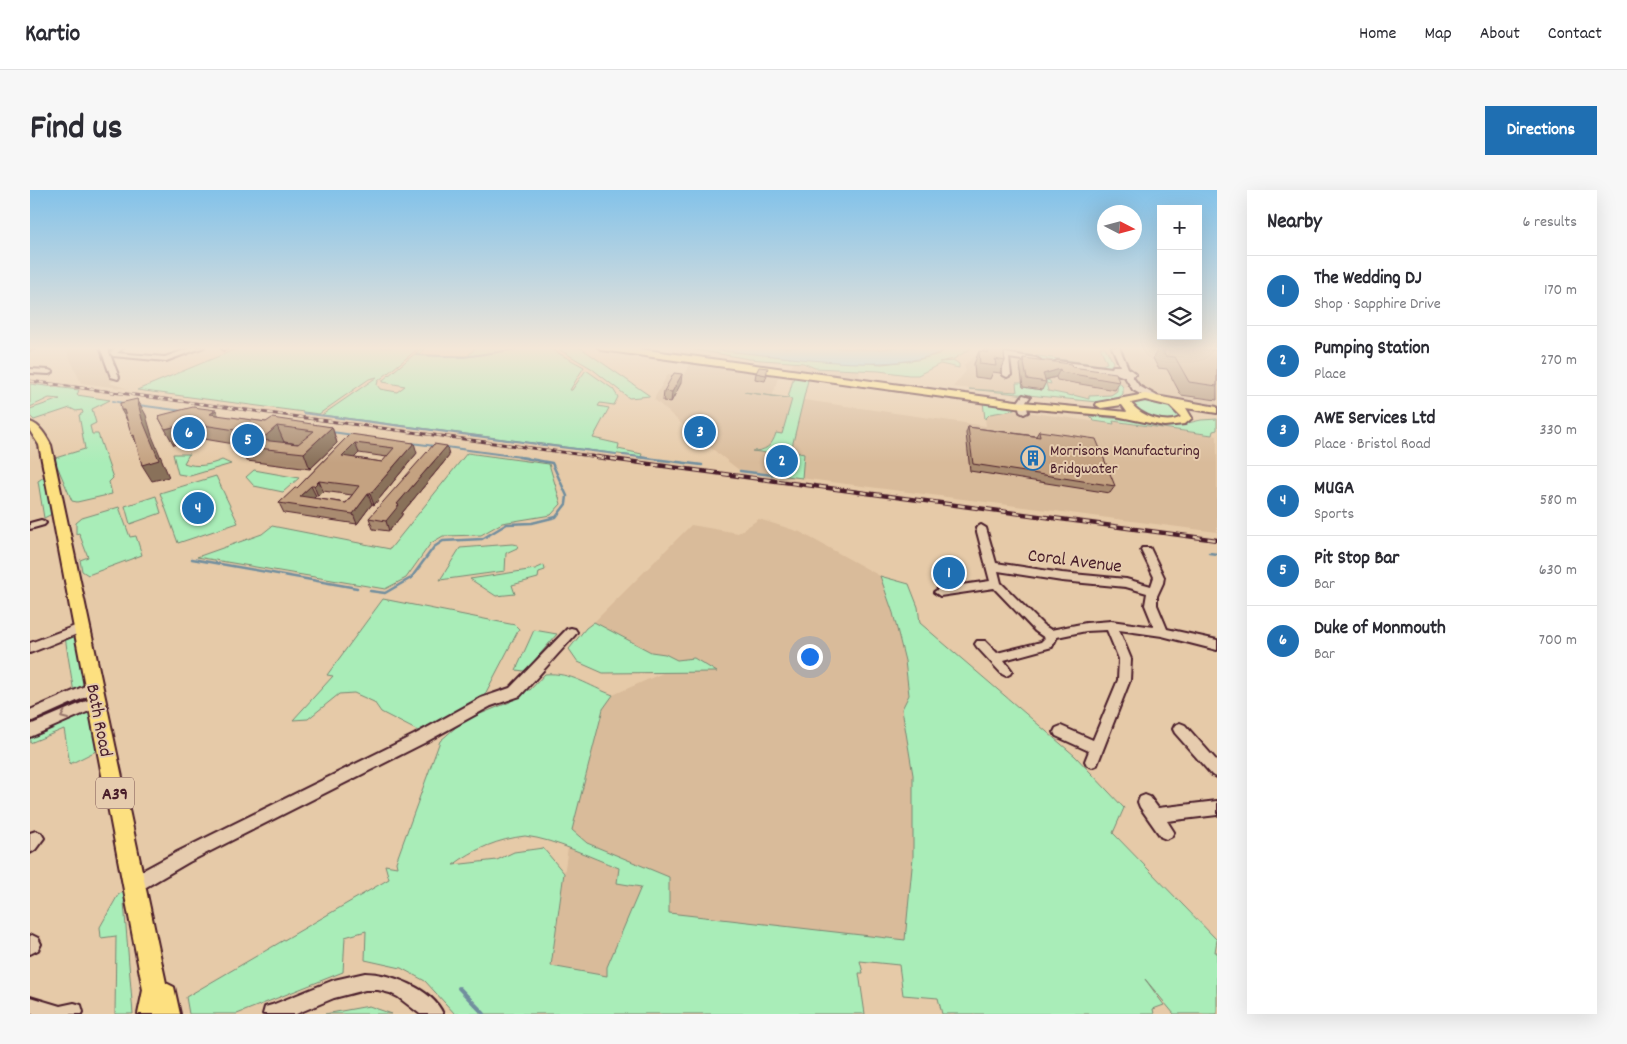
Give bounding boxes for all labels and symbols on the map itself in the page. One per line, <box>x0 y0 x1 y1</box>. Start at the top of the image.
north arrow <box>1097 205 1142 250</box>
pin: 3 <box>684 413 716 451</box>
pin: 6 <box>173 414 205 452</box>
pin: 5 <box>232 421 264 459</box>
place label: Morrisons Manufacturing Bridgwater <box>1050 440 1200 481</box>
pin: 2 <box>766 442 798 480</box>
building icon: Morrisons Manufacturing Bridgwater <box>1020 445 1046 471</box>
pin: 4 <box>182 489 214 527</box>
street label: Coral Avenue <box>1026 543 1123 582</box>
pin: 1 <box>933 554 965 592</box>
your location <box>797 644 823 670</box>
street label: Bath Road <box>77 682 118 759</box>
one-way arrow <box>60 709 69 720</box>
road number: A39 <box>96 778 134 808</box>

